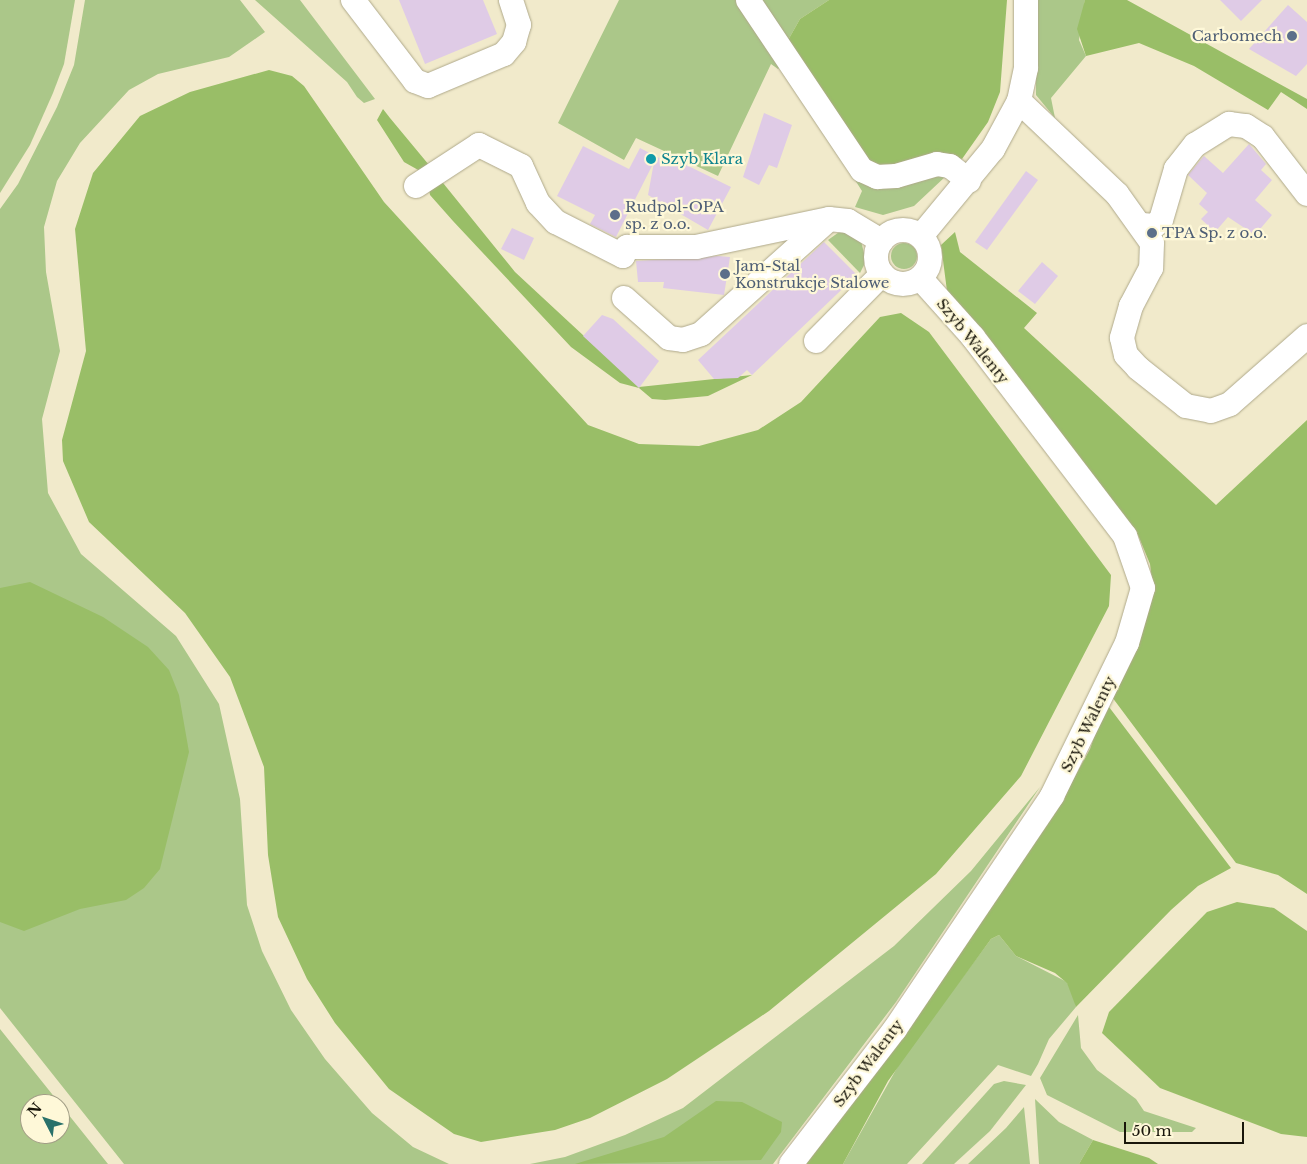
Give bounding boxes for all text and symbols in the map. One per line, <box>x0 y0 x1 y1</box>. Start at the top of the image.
place label: Carbomech <box>1192 27 1282 45</box>
marker: Carbomech <box>1286 30 1298 42</box>
place label: Szyb Klara <box>661 150 743 168</box>
marker: Szyb Klara <box>645 153 657 165</box>
place label: Rudpol-OPA sp. z o.o. <box>625 197 724 232</box>
marker: Rudpol-OPA sp. z o.o. <box>609 209 621 221</box>
place label: TPA Sp. z o.o. <box>1162 224 1268 242</box>
marker: TPA Sp. z o.o. <box>1146 227 1158 239</box>
place label: Jam-Stal Konstrukcje Stalowe <box>735 256 889 291</box>
marker: Jam-Stal Konstrukcje Stalowe <box>719 268 731 280</box>
street label: Szyb Walenty <box>933 294 1013 388</box>
street label: Szyb Walenty <box>1057 673 1119 775</box>
street label: Szyb Walenty <box>829 1016 907 1110</box>
north arrow <box>20 1094 70 1144</box>
text: N <box>23 1099 46 1121</box>
scale bar <box>1127 1112 1247 1144</box>
text: 50 m <box>1132 1121 1172 1140</box>

